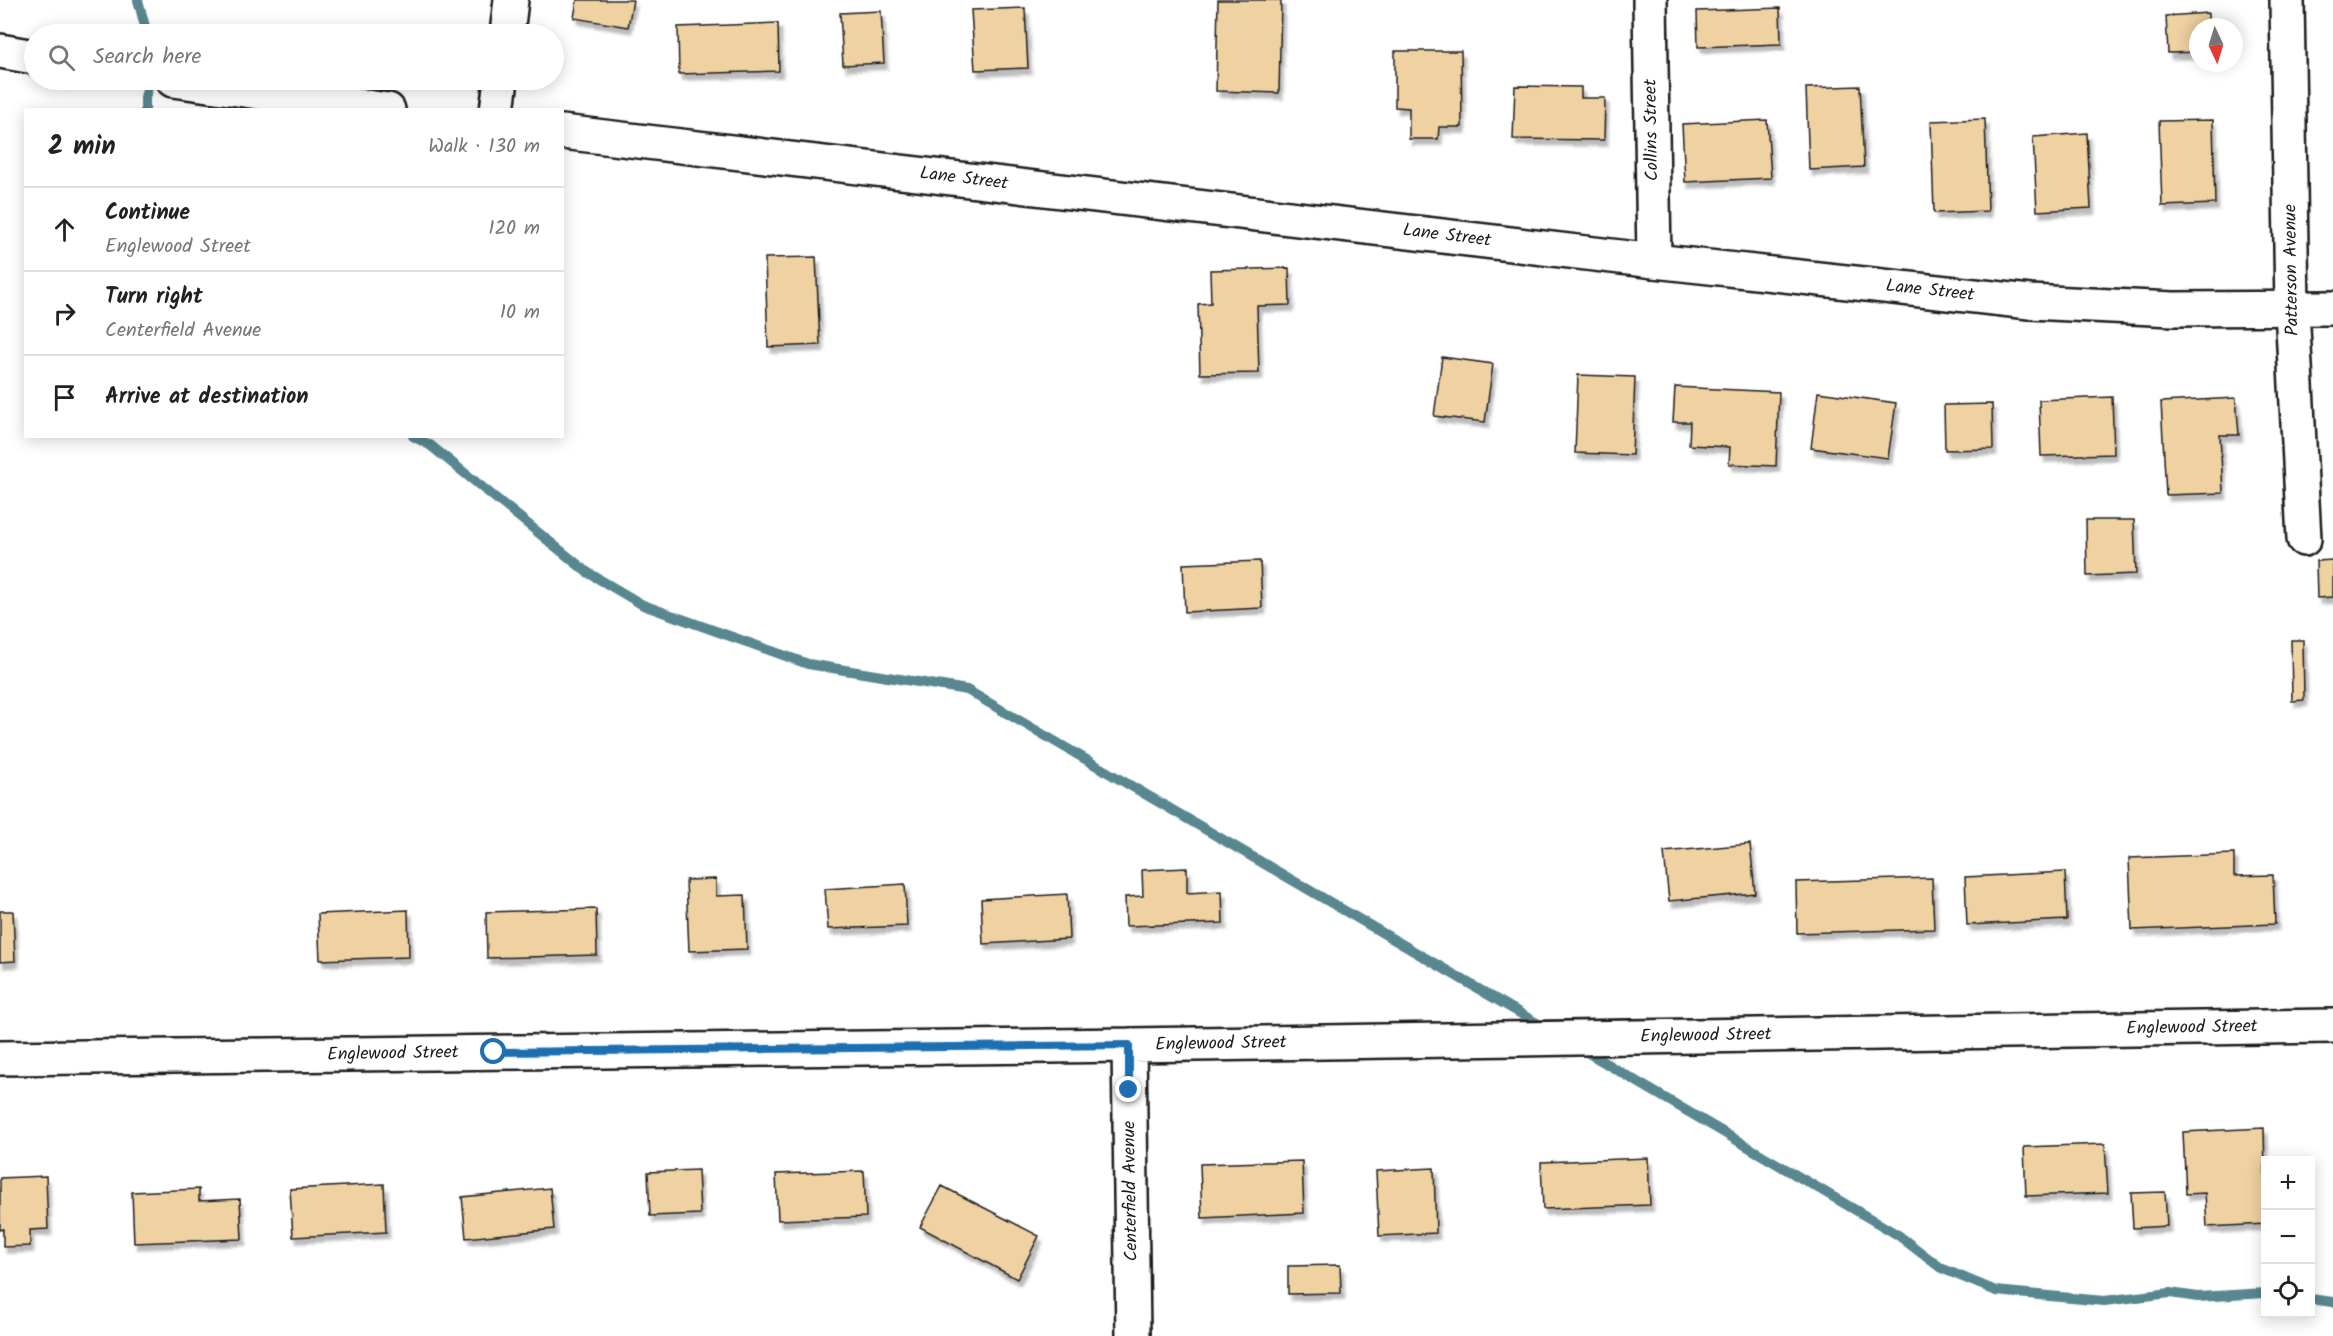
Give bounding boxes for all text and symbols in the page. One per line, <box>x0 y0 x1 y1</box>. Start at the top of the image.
north arrow <box>2189 18 2243 72</box>
search box <box>24 24 564 90</box>
text: Search here <box>93 40 201 75</box>
icon: search <box>45 41 78 74</box>
street label: Collins Street <box>1637 78 1667 181</box>
text: 2 min <box>48 126 116 168</box>
text: Walk · 130 m <box>428 131 540 163</box>
street label: Lane Street <box>918 159 1011 199</box>
text: Continue <box>105 196 190 231</box>
street label: Patterson Avenue <box>2276 204 2308 336</box>
icon: ahead <box>48 213 81 246</box>
text: 120 m <box>488 213 540 245</box>
street label: Lane Street <box>1401 216 1494 256</box>
text: Englewood Street <box>105 231 251 263</box>
street label: Lane Street <box>1884 272 1977 310</box>
text: Turn right <box>105 280 203 315</box>
icon: right <box>48 297 81 330</box>
text: 10 m <box>500 297 540 329</box>
text: Centerfield Avenue <box>105 315 261 347</box>
text: Arrive at destination <box>105 380 308 415</box>
icon: arrive <box>48 381 81 414</box>
street label: Englewood Street <box>2126 1012 2259 1044</box>
street label: Englewood Street <box>1640 1020 1773 1052</box>
street label: Englewood Street <box>1155 1028 1288 1060</box>
street label: Englewood Street <box>327 1038 460 1070</box>
route start <box>480 1038 506 1064</box>
route end <box>1115 1076 1141 1102</box>
street label: Centerfield Avenue <box>1115 1120 1147 1262</box>
map controls <box>2261 1156 2315 1318</box>
button: + <box>2261 1156 2315 1210</box>
button: − <box>2261 1210 2315 1264</box>
button: locate <box>2261 1264 2315 1318</box>

